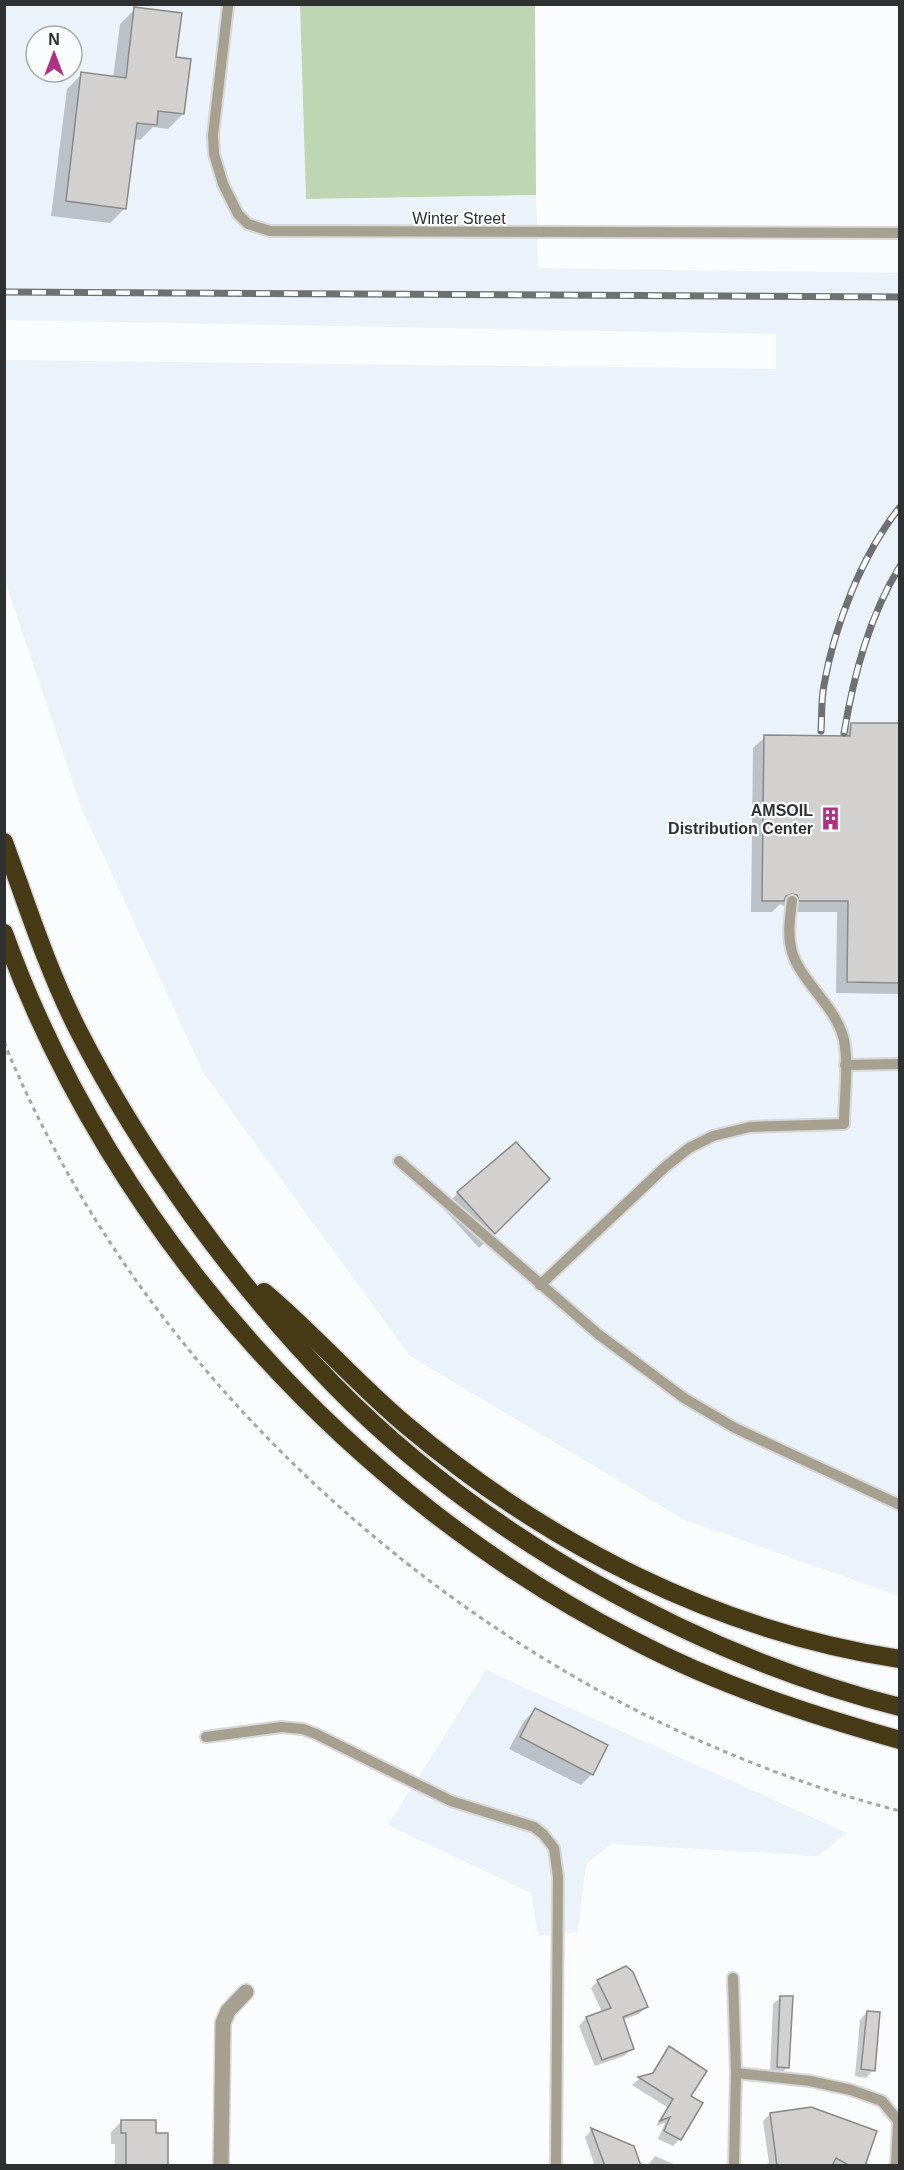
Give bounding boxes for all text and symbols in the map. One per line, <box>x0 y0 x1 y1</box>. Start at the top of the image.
north arrow <box>24 24 84 84</box>
text: N <box>48 31 60 48</box>
street label: Winter Street <box>412 210 506 227</box>
place label: AMSOIL Distribution Center <box>668 802 813 837</box>
building icon: AMSOIL Distribution Center <box>818 806 844 832</box>

